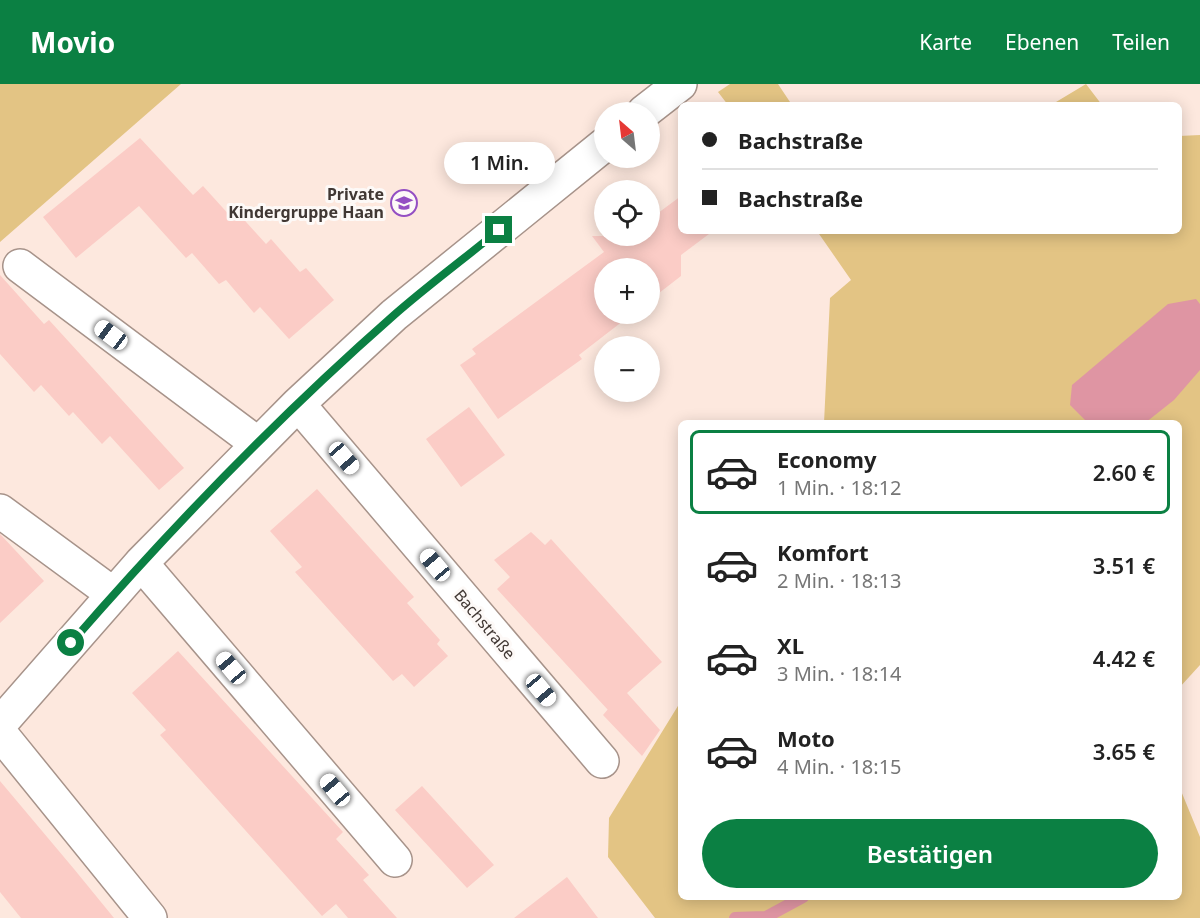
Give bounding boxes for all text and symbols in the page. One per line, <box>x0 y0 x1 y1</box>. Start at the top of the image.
text: Movio <box>30 23 115 61</box>
text: Karte <box>919 28 972 56</box>
text: Ebenen <box>1005 28 1079 56</box>
text: Teilen <box>1112 28 1170 56</box>
north arrow <box>594 102 660 168</box>
map controls <box>594 102 660 402</box>
text: Bachstraße <box>738 125 863 155</box>
callout: 1 Min. <box>444 143 554 185</box>
text: 1 Min. <box>470 149 529 176</box>
button: locate <box>594 180 660 246</box>
place label: Private Kindergruppe Haan <box>228 183 384 223</box>
text: Bachstraße <box>738 183 863 213</box>
school or university icon: Private Kindergruppe Haan <box>389 188 419 218</box>
route end <box>485 216 512 243</box>
button: + <box>594 258 660 324</box>
car <box>91 317 131 353</box>
button: − <box>594 336 660 402</box>
car <box>325 439 363 477</box>
text: Economy <box>777 444 876 474</box>
icon: car <box>705 445 759 499</box>
text: 2.60 € <box>1093 457 1155 487</box>
text: 1 Min. · 18:12 <box>777 474 902 501</box>
text: Komfort <box>777 537 868 567</box>
icon: car <box>705 538 759 592</box>
car <box>417 545 453 585</box>
text: 3.51 € <box>1093 550 1155 580</box>
text: 2 Min. · 18:13 <box>777 567 902 594</box>
street label: Bachstraße <box>449 584 521 664</box>
route start <box>57 629 84 656</box>
text: XL <box>777 630 804 660</box>
icon: car <box>705 631 759 685</box>
text: 4.42 € <box>1093 643 1155 673</box>
car <box>213 648 249 688</box>
text: 3 Min. · 18:14 <box>777 660 902 687</box>
car <box>523 670 559 710</box>
text: Moto <box>777 723 835 753</box>
icon: car <box>705 724 759 778</box>
text: 3.65 € <box>1093 736 1155 766</box>
text: 4 Min. · 18:15 <box>777 753 902 780</box>
car <box>317 770 353 810</box>
button: Bestätigen <box>702 819 1158 888</box>

